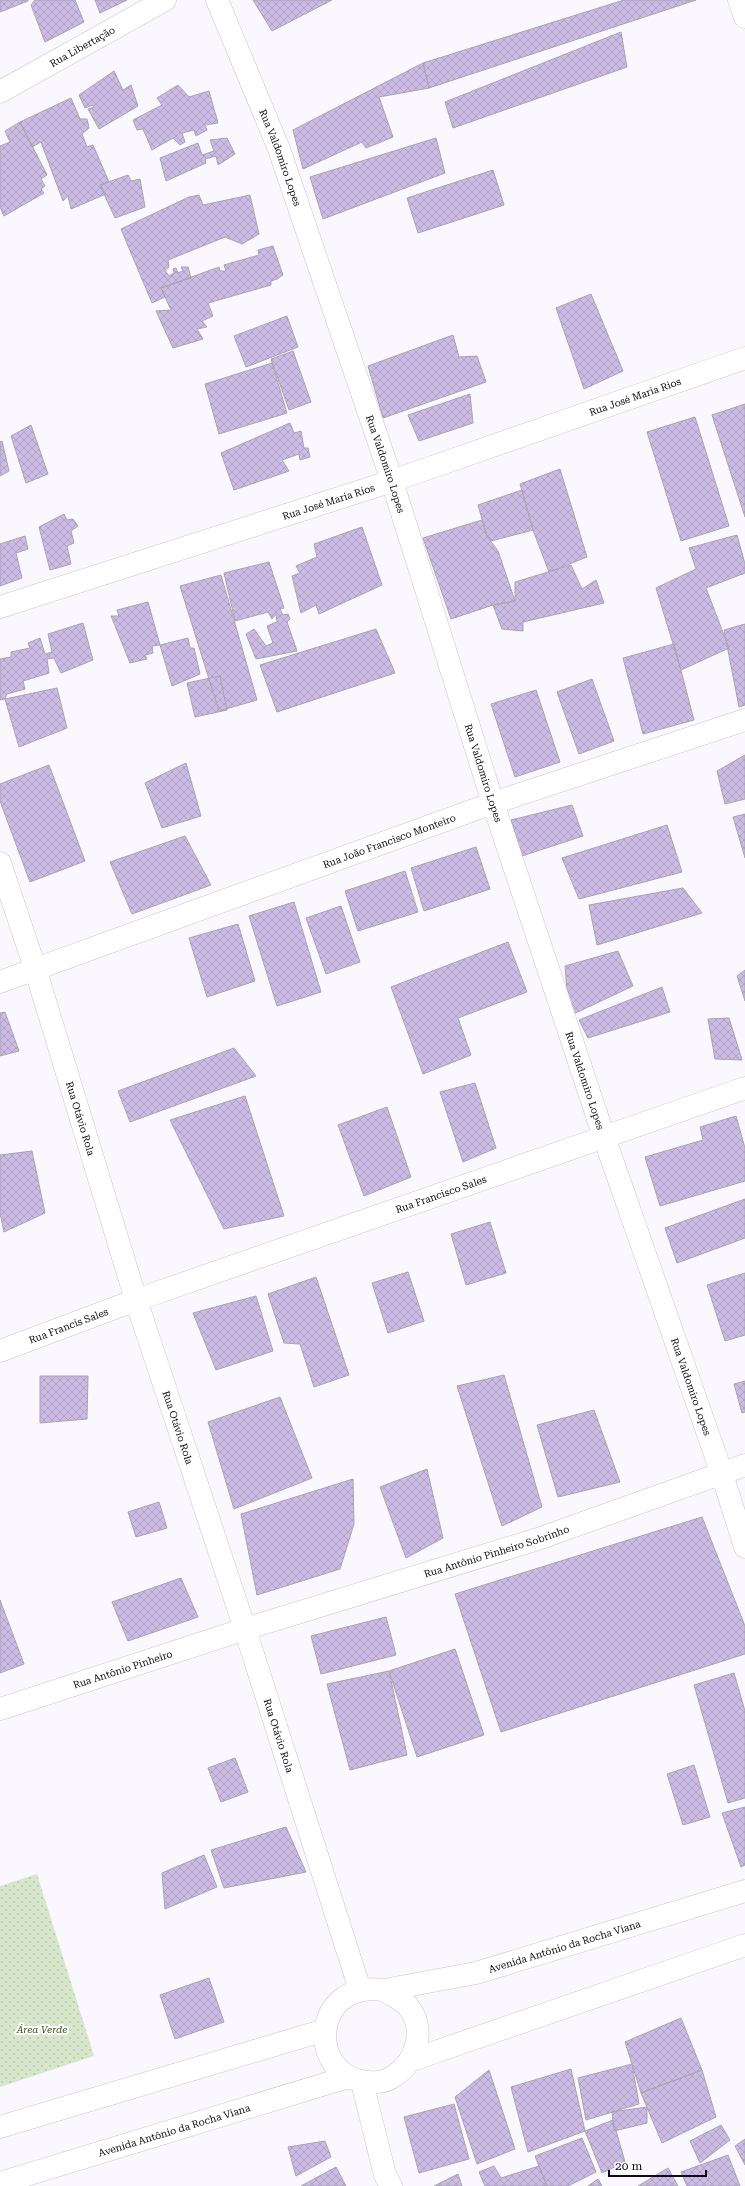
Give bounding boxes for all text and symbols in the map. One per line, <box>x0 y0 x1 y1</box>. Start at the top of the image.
street label: Rua Libertação <box>48 24 117 69</box>
street label: Rua Valdomiro Lopes <box>257 108 303 208</box>
street label: Rua José Maria Rios <box>588 376 683 418</box>
street label: Rua Valdomiro Lopes <box>364 414 407 515</box>
street label: Rua José Maria Rios <box>281 482 376 522</box>
street label: Rua Valdomiro Lopes <box>462 722 504 824</box>
street label: Rua João Francisco Monteiro <box>321 812 457 870</box>
street label: Rua Valdomiro Lopes <box>563 1030 606 1131</box>
street label: Rua Otávio Rola <box>64 1080 97 1158</box>
street label: Rua Francisco Sales <box>394 1173 488 1215</box>
street label: Rua Francis Sales <box>27 1306 110 1346</box>
street label: Rua Valdomiro Lopes <box>669 1337 713 1437</box>
street label: Rua Otávio Rola <box>160 1389 195 1466</box>
street label: Rua Antônio Pinheiro Sobrinho <box>423 1523 571 1580</box>
street label: Rua Antônio Pinheiro <box>72 1648 174 1691</box>
street label: Rua Otávio Rola <box>262 1697 296 1774</box>
street label: Avenida Antônio da Rocha Viana <box>487 1918 642 1975</box>
park label: Área Verde <box>16 2024 67 2035</box>
street label: Avenida Antônio da Rocha Viana <box>97 2102 252 2159</box>
scale bar <box>609 2152 706 2178</box>
text: 20 m <box>615 2159 642 2173</box>

